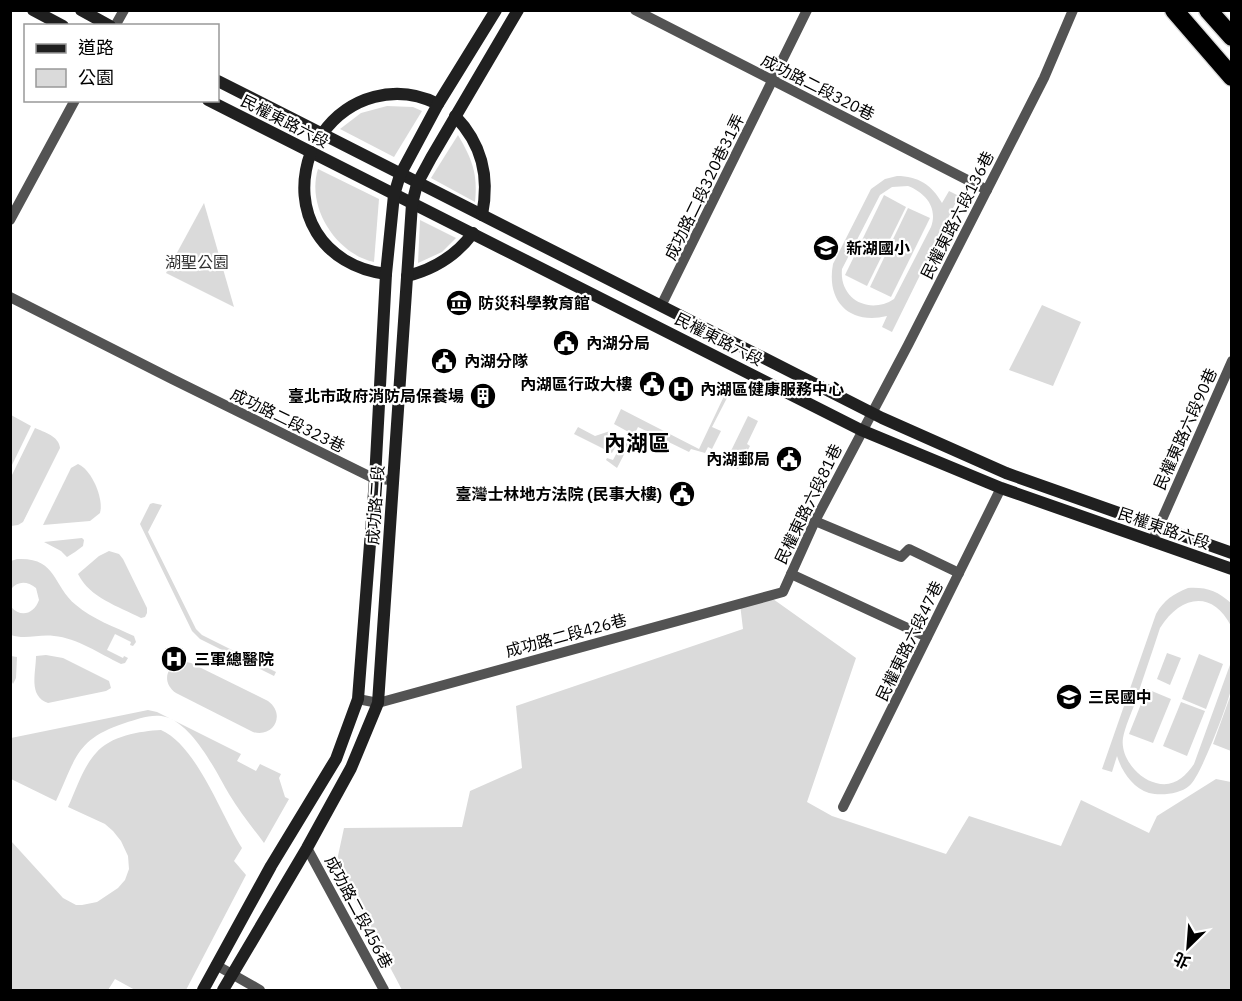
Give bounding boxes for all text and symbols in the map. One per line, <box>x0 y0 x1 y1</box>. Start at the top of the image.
legend <box>24 24 219 102</box>
text: 道路 <box>78 36 114 59</box>
street label: 成功路二段320巷 <box>758 50 878 124</box>
text: 公園 <box>78 66 114 89</box>
street label: 民權東路六段 <box>238 90 332 152</box>
street label: 成功路二段320巷31弄 <box>660 111 748 263</box>
street label: 民權東路六段136巷 <box>916 148 998 282</box>
school or university icon: 新湖國小 <box>811 233 841 263</box>
place label: 新湖國小 <box>846 238 910 258</box>
park label: 湖聖公園 <box>165 252 229 272</box>
museum icon: 防災科學教育館 <box>444 288 474 318</box>
place label: 防災科學教育館 <box>478 293 590 313</box>
street label: 民權東路六段 <box>672 308 766 370</box>
public building icon: 內湖分局 <box>551 328 581 358</box>
place label: 內湖分局 <box>586 333 650 353</box>
public building icon: 內湖分隊 <box>429 346 459 376</box>
place label: 內湖分隊 <box>464 351 528 371</box>
street label: 民權東路六段90巷 <box>1149 365 1221 493</box>
public building icon: 內湖區行政大樓 <box>637 369 667 399</box>
place label: 內湖區行政大樓 <box>520 374 632 394</box>
hospital icon: 內湖區健康服務中心 <box>666 374 696 404</box>
place label: 內湖區健康服務中心 <box>700 379 844 399</box>
building icon: 臺北市政府消防局保養場 <box>468 381 498 411</box>
street label: 成功路二段323巷 <box>228 384 348 456</box>
place label: 臺北市政府消防局保養場 <box>288 386 464 406</box>
district label: 內湖區 <box>604 428 670 457</box>
street label: 民權東路六段81巷 <box>770 441 846 567</box>
public building icon: 內湖郵局 <box>774 444 804 474</box>
place label: 內湖郵局 <box>706 449 770 469</box>
street label: 成功路二段 <box>362 464 388 546</box>
public building icon: 臺灣士林地方法院 (民事大樓) <box>667 479 697 509</box>
place label: 臺灣士林地方法院 (民事大樓) <box>455 484 662 504</box>
street label: 民權東路六段 <box>1115 503 1213 553</box>
street label: 民權東路六段47巷 <box>871 578 947 704</box>
street label: 成功路二段426巷 <box>503 609 629 661</box>
hospital icon: 三軍總醫院 <box>159 644 189 674</box>
place label: 三軍總醫院 <box>194 649 274 669</box>
school or university icon: 三民國中 <box>1054 682 1084 712</box>
place label: 三民國中 <box>1088 687 1152 707</box>
street label: 成功路二段456巷 <box>321 852 397 972</box>
north arrow <box>1158 917 1218 977</box>
text: 北 <box>1170 948 1193 973</box>

